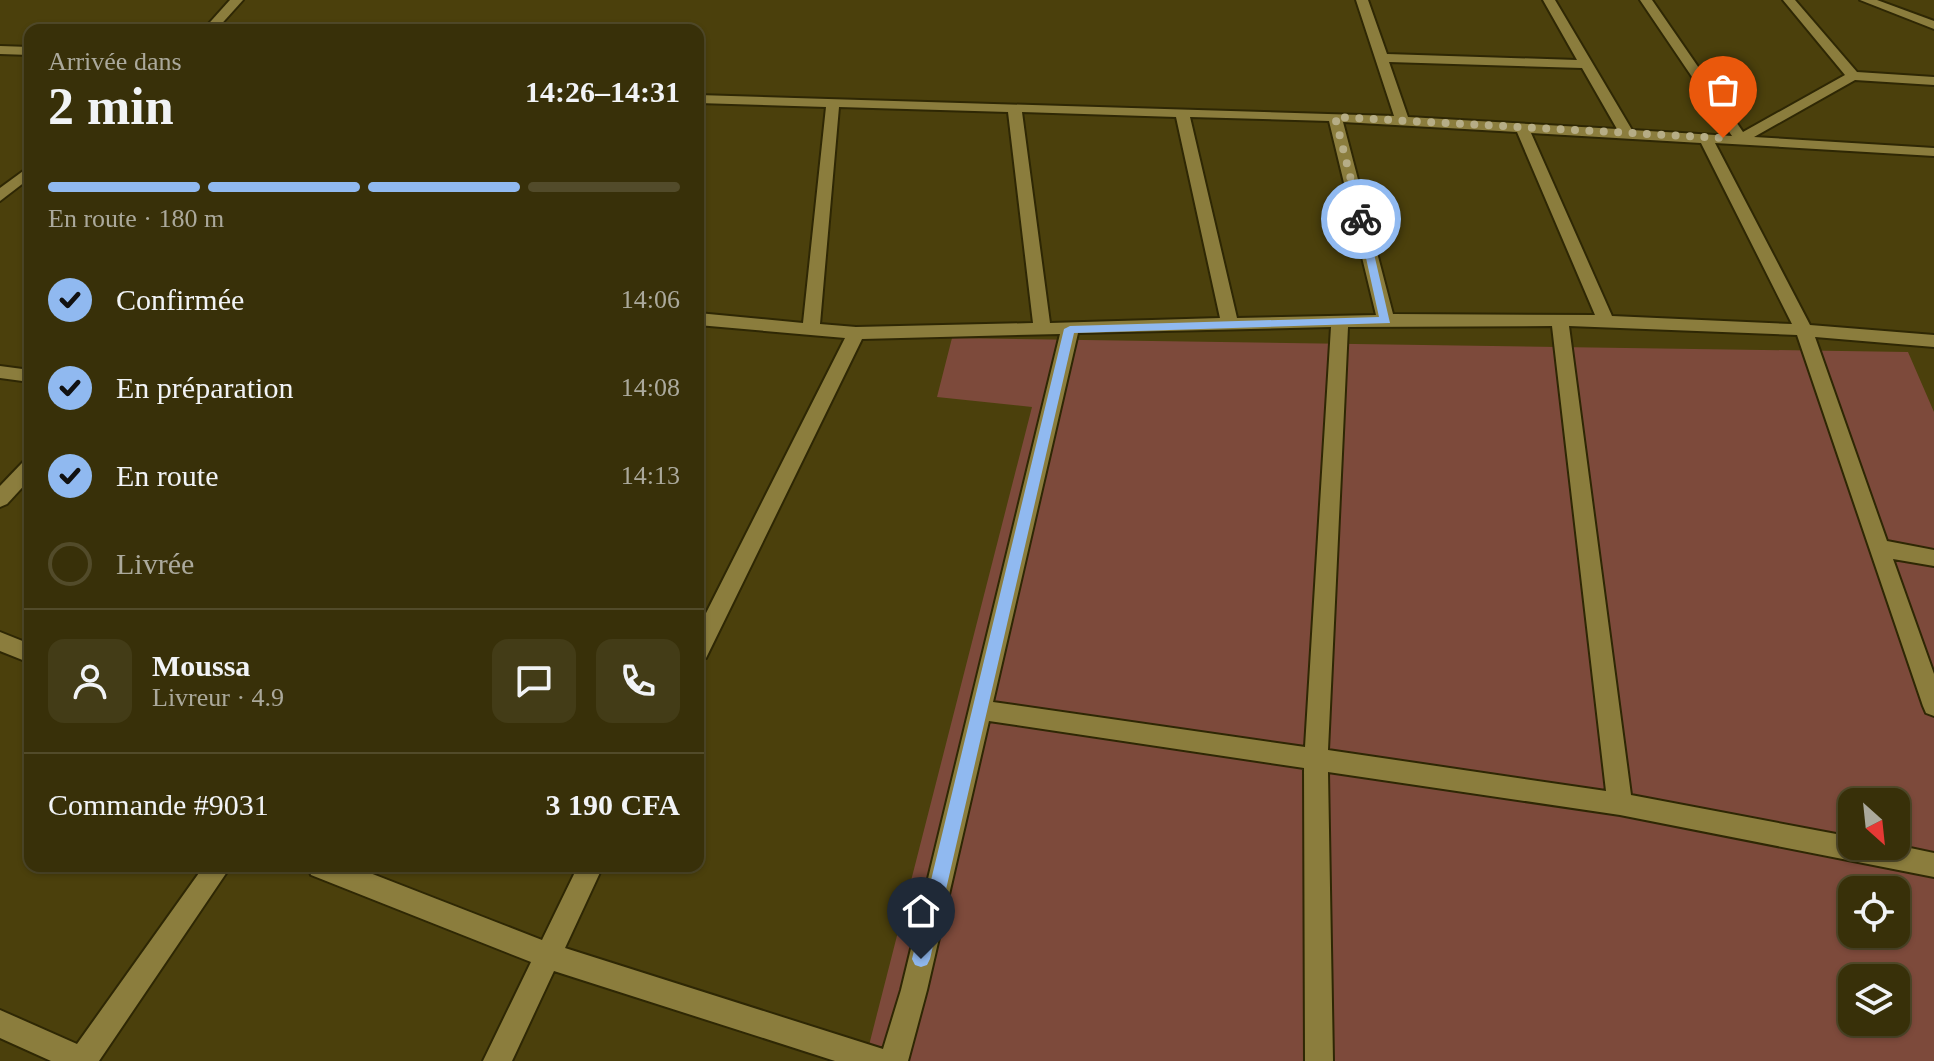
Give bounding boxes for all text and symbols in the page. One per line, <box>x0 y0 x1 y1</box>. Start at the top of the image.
text: Arrivée dans <box>48 47 182 76</box>
pin <box>1689 56 1757 138</box>
icon: bag <box>1701 68 1745 112</box>
text: 14:26–14:31 <box>525 75 680 108</box>
text: 2 min <box>48 78 174 135</box>
courier <box>1321 179 1401 259</box>
icon: bike <box>1339 197 1383 241</box>
text: En route · 180 m <box>48 204 224 233</box>
icon: check <box>48 278 92 322</box>
text: Confirmée <box>116 283 244 316</box>
text: 14:06 <box>621 285 680 314</box>
icon: check <box>48 366 92 410</box>
text: En préparation <box>116 371 293 404</box>
text: 14:08 <box>621 373 680 402</box>
icon: check <box>48 454 92 498</box>
text: En route <box>116 459 218 492</box>
text: 14:13 <box>621 461 680 490</box>
text: Livrée <box>116 547 194 580</box>
button: person <box>48 639 132 723</box>
button: chat <box>492 639 576 723</box>
button: phone <box>596 639 680 723</box>
text: Moussa <box>152 649 250 682</box>
text: Livreur · 4.9 <box>152 683 284 712</box>
text: Commande #9031 <box>48 788 269 821</box>
text: 3 190 CFA <box>546 788 680 821</box>
north arrow <box>1838 788 1910 860</box>
map controls <box>1838 788 1910 1036</box>
button: locate <box>1838 876 1910 948</box>
pin <box>887 877 955 959</box>
icon: home <box>899 889 943 933</box>
button: layers <box>1838 964 1910 1036</box>

